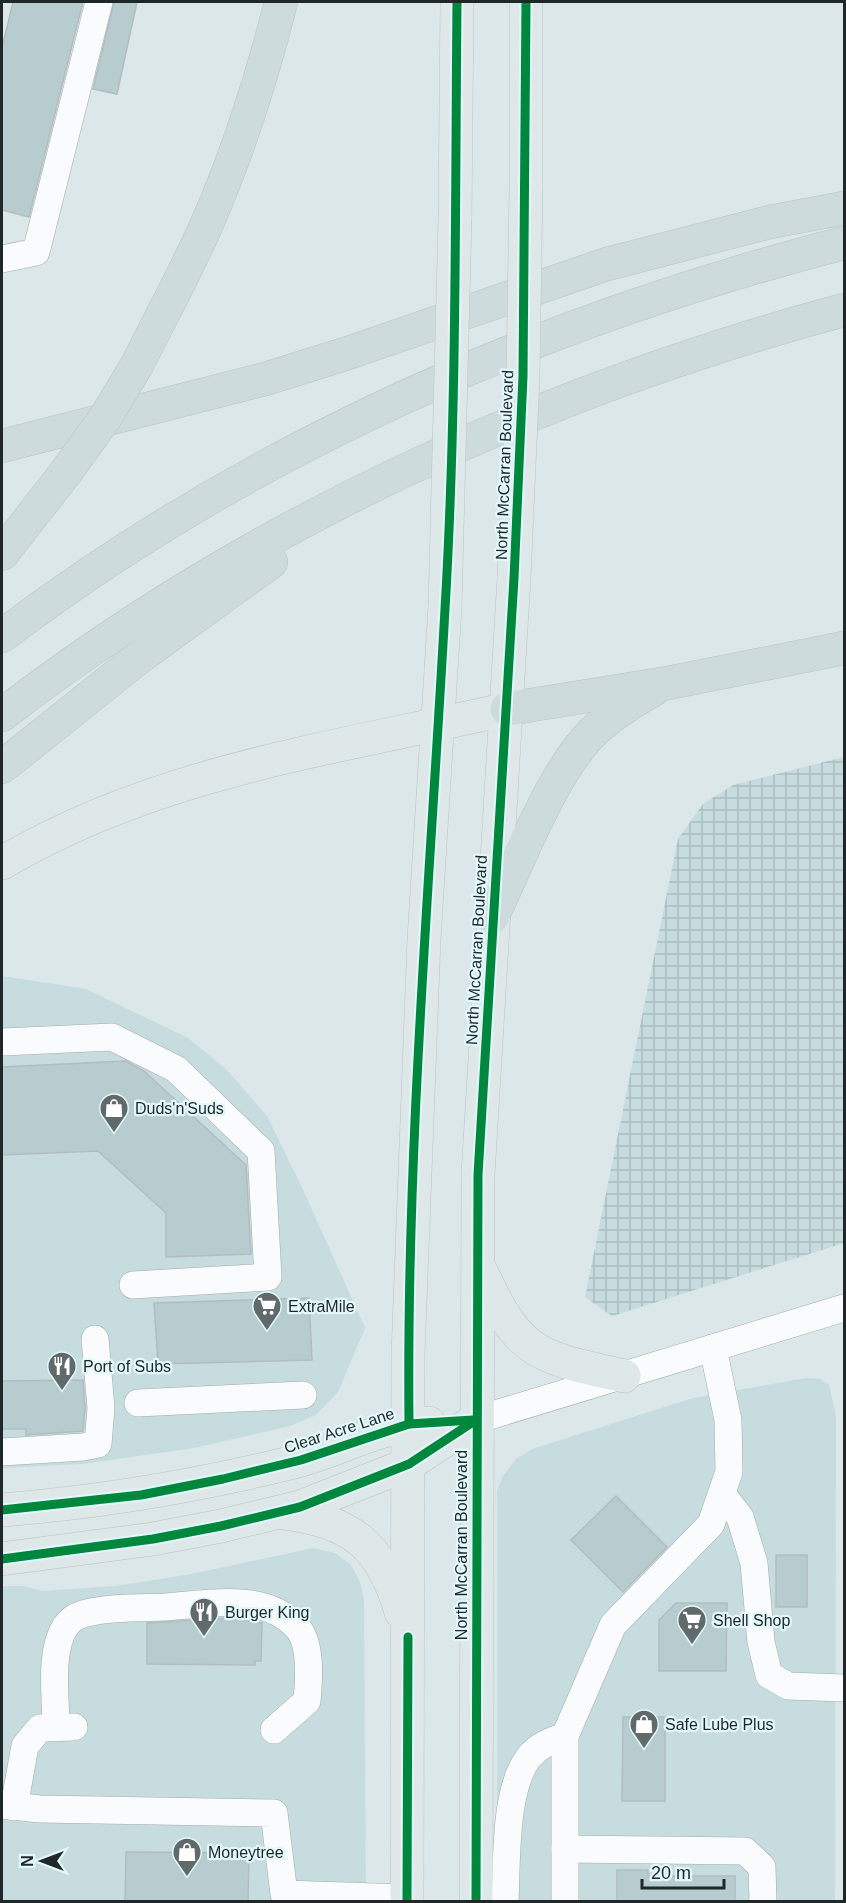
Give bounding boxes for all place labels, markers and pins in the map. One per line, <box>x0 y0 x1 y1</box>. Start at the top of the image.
shop icon: Duds'n'Suds <box>98 1092 130 1134</box>
place label: Duds'n'Suds <box>135 1100 224 1117</box>
supermarket icon: ExtraMile <box>251 1290 283 1332</box>
place label: ExtraMile <box>288 1298 355 1315</box>
restaurant icon: Port of Subs <box>46 1350 78 1392</box>
place label: Port of Subs <box>83 1358 171 1375</box>
restaurant icon: Burger King <box>188 1596 220 1638</box>
place label: Burger King <box>225 1604 310 1621</box>
supermarket icon: Shell Shop <box>676 1604 708 1646</box>
place label: Shell Shop <box>713 1612 790 1629</box>
shop icon: Safe Lube Plus <box>628 1708 660 1750</box>
place label: Safe Lube Plus <box>665 1716 774 1733</box>
shop icon: Moneytree <box>171 1836 203 1878</box>
place label: Moneytree <box>208 1844 284 1861</box>

